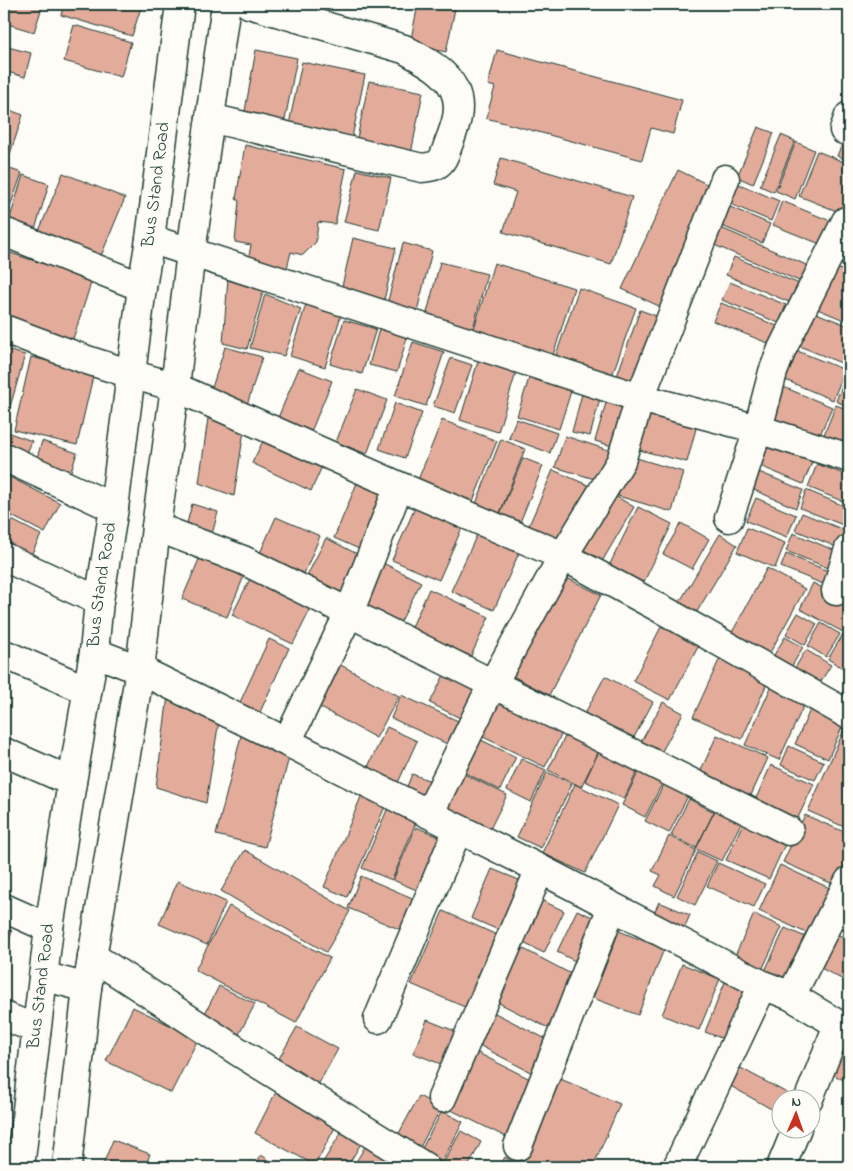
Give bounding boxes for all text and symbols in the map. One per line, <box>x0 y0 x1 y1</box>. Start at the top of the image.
street label: Bus Stand Road <box>136 121 178 250</box>
street label: Bus Stand Road <box>81 521 124 650</box>
street label: Bus Stand Road <box>21 922 62 1051</box>
north arrow <box>770 1088 820 1138</box>
text: N <box>791 1092 801 1113</box>

